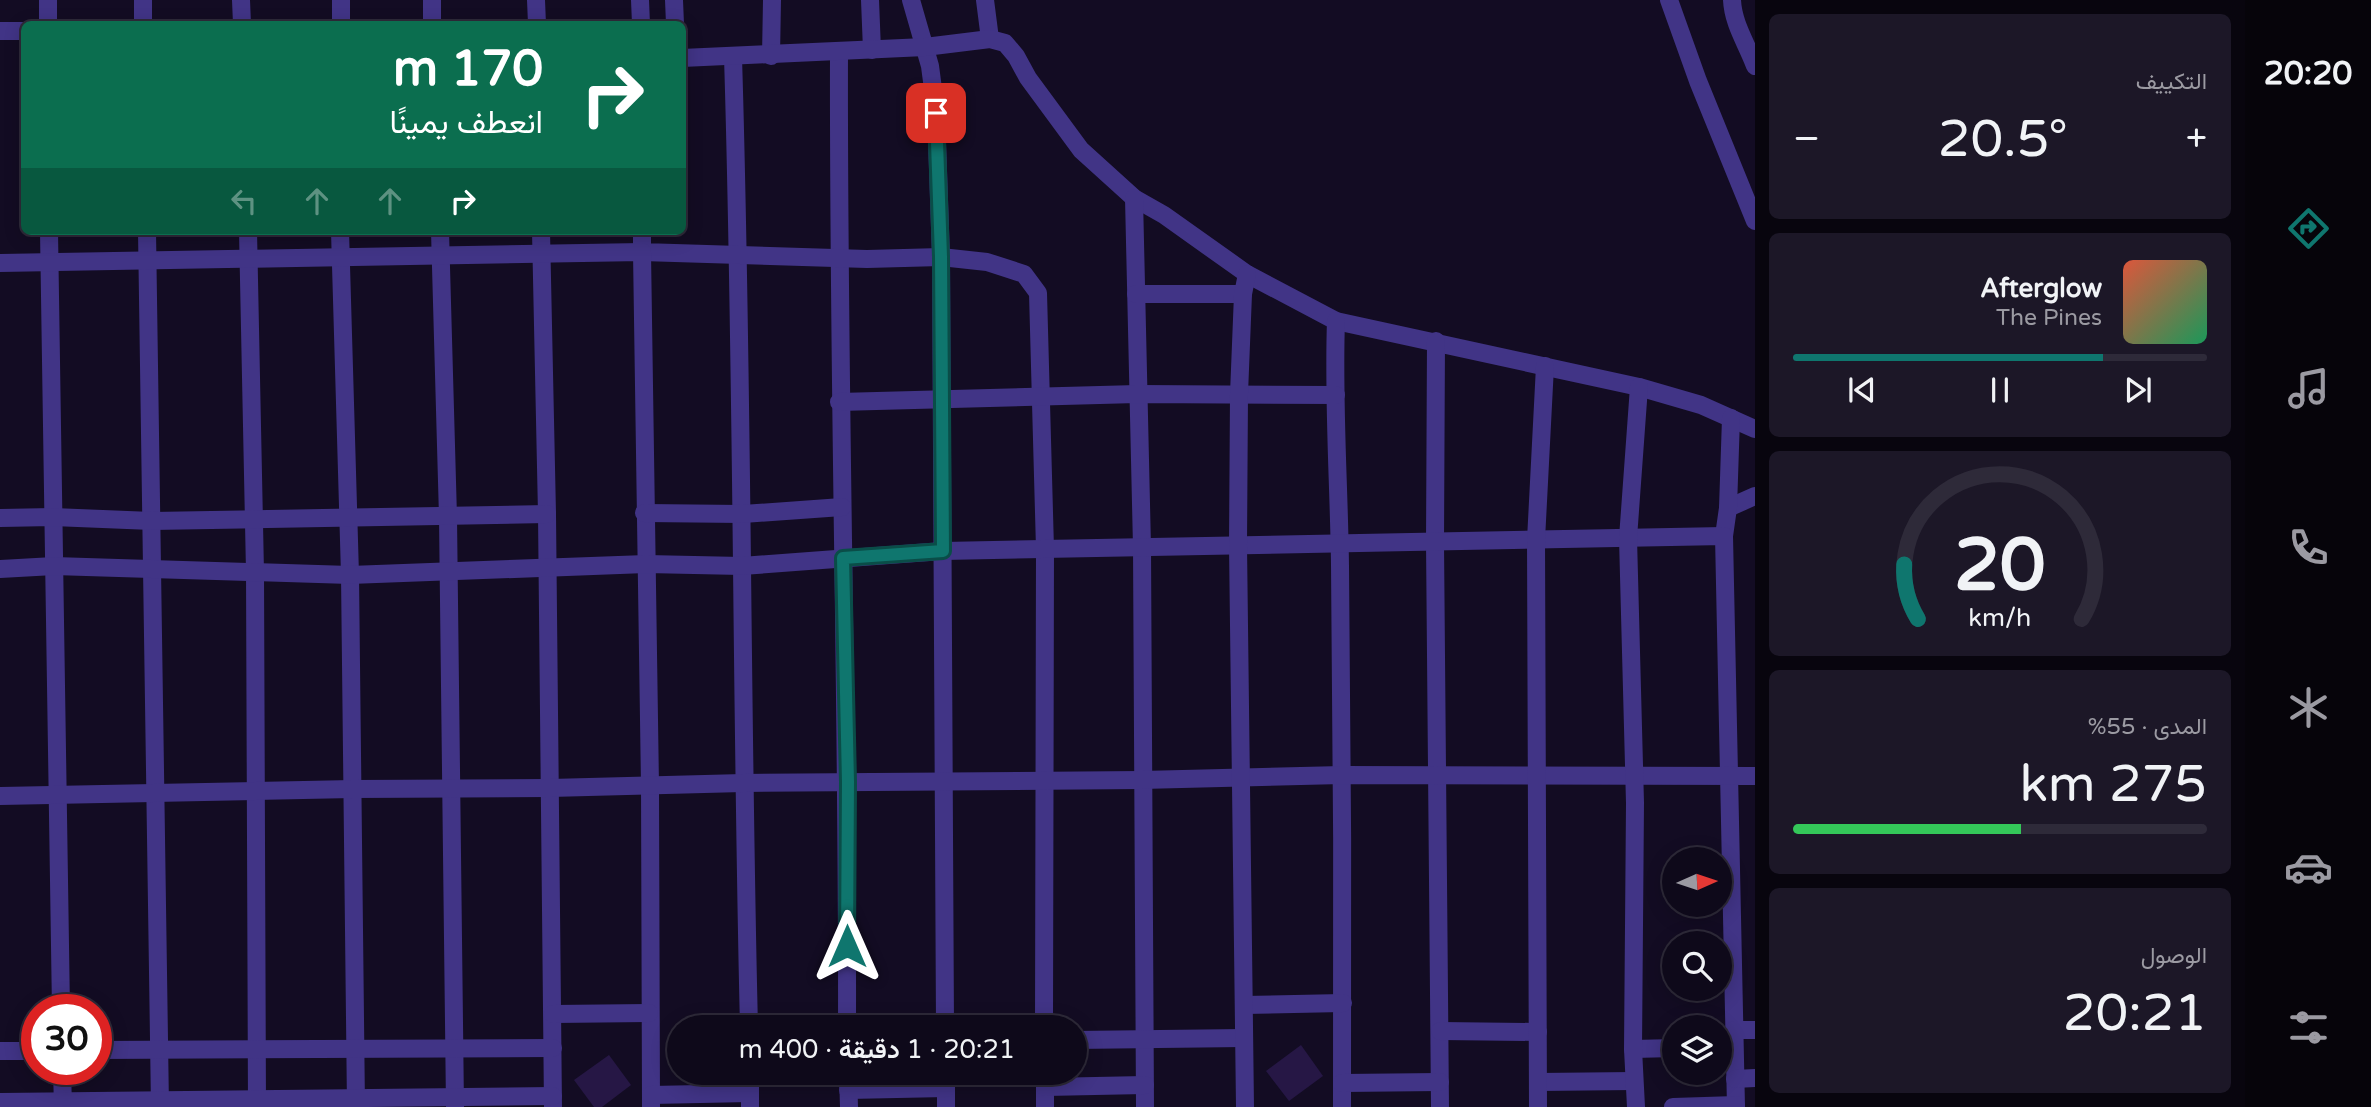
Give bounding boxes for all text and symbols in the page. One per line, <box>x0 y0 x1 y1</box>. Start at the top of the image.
text: 170 m <box>393 40 543 99</box>
icon: right <box>567 49 658 140</box>
text: 20:20 <box>2264 55 2352 93</box>
text: التكييف <box>2136 68 2207 96</box>
pin <box>906 83 966 143</box>
icon: arrive <box>917 94 955 132</box>
text: انعطف يمينًا <box>389 104 543 142</box>
text: 20.5° <box>1938 108 2068 171</box>
text: − <box>1793 116 1820 162</box>
text: + <box>2186 116 2207 162</box>
icon: left <box>225 182 263 220</box>
icon: ahead <box>298 182 336 220</box>
icon: ahead <box>371 182 409 220</box>
icon: right <box>444 182 482 220</box>
icon: directions <box>2284 204 2333 253</box>
text: Afterglow <box>1980 273 2102 304</box>
text: The Pines <box>1996 304 2102 332</box>
icon: music <box>2284 364 2333 413</box>
icon: previous <box>1843 371 1881 409</box>
icon: pause <box>1981 371 2019 409</box>
icon: next <box>2119 371 2157 409</box>
text: 20 <box>1954 523 2046 611</box>
icon: phone <box>2284 523 2333 572</box>
text: km/h <box>1969 603 2031 633</box>
icon: climate <box>2284 683 2333 732</box>
text: المدى · 55% <box>2088 713 2207 741</box>
text: 275 km <box>2019 753 2207 816</box>
icon: car <box>2284 843 2333 892</box>
north arrow <box>1662 847 1732 917</box>
map controls <box>1662 847 1732 1085</box>
position arrow <box>810 909 884 983</box>
button: search <box>1662 931 1732 1001</box>
text: الوصول <box>2141 942 2207 970</box>
text: 20:21 <box>2063 982 2207 1045</box>
speed limit sign: 30 <box>21 994 112 1085</box>
icon: filters <box>2284 1003 2333 1052</box>
button: layers <box>1662 1015 1732 1085</box>
text: 20:21 · 1 دقيقة · 400 m <box>739 1034 1015 1065</box>

